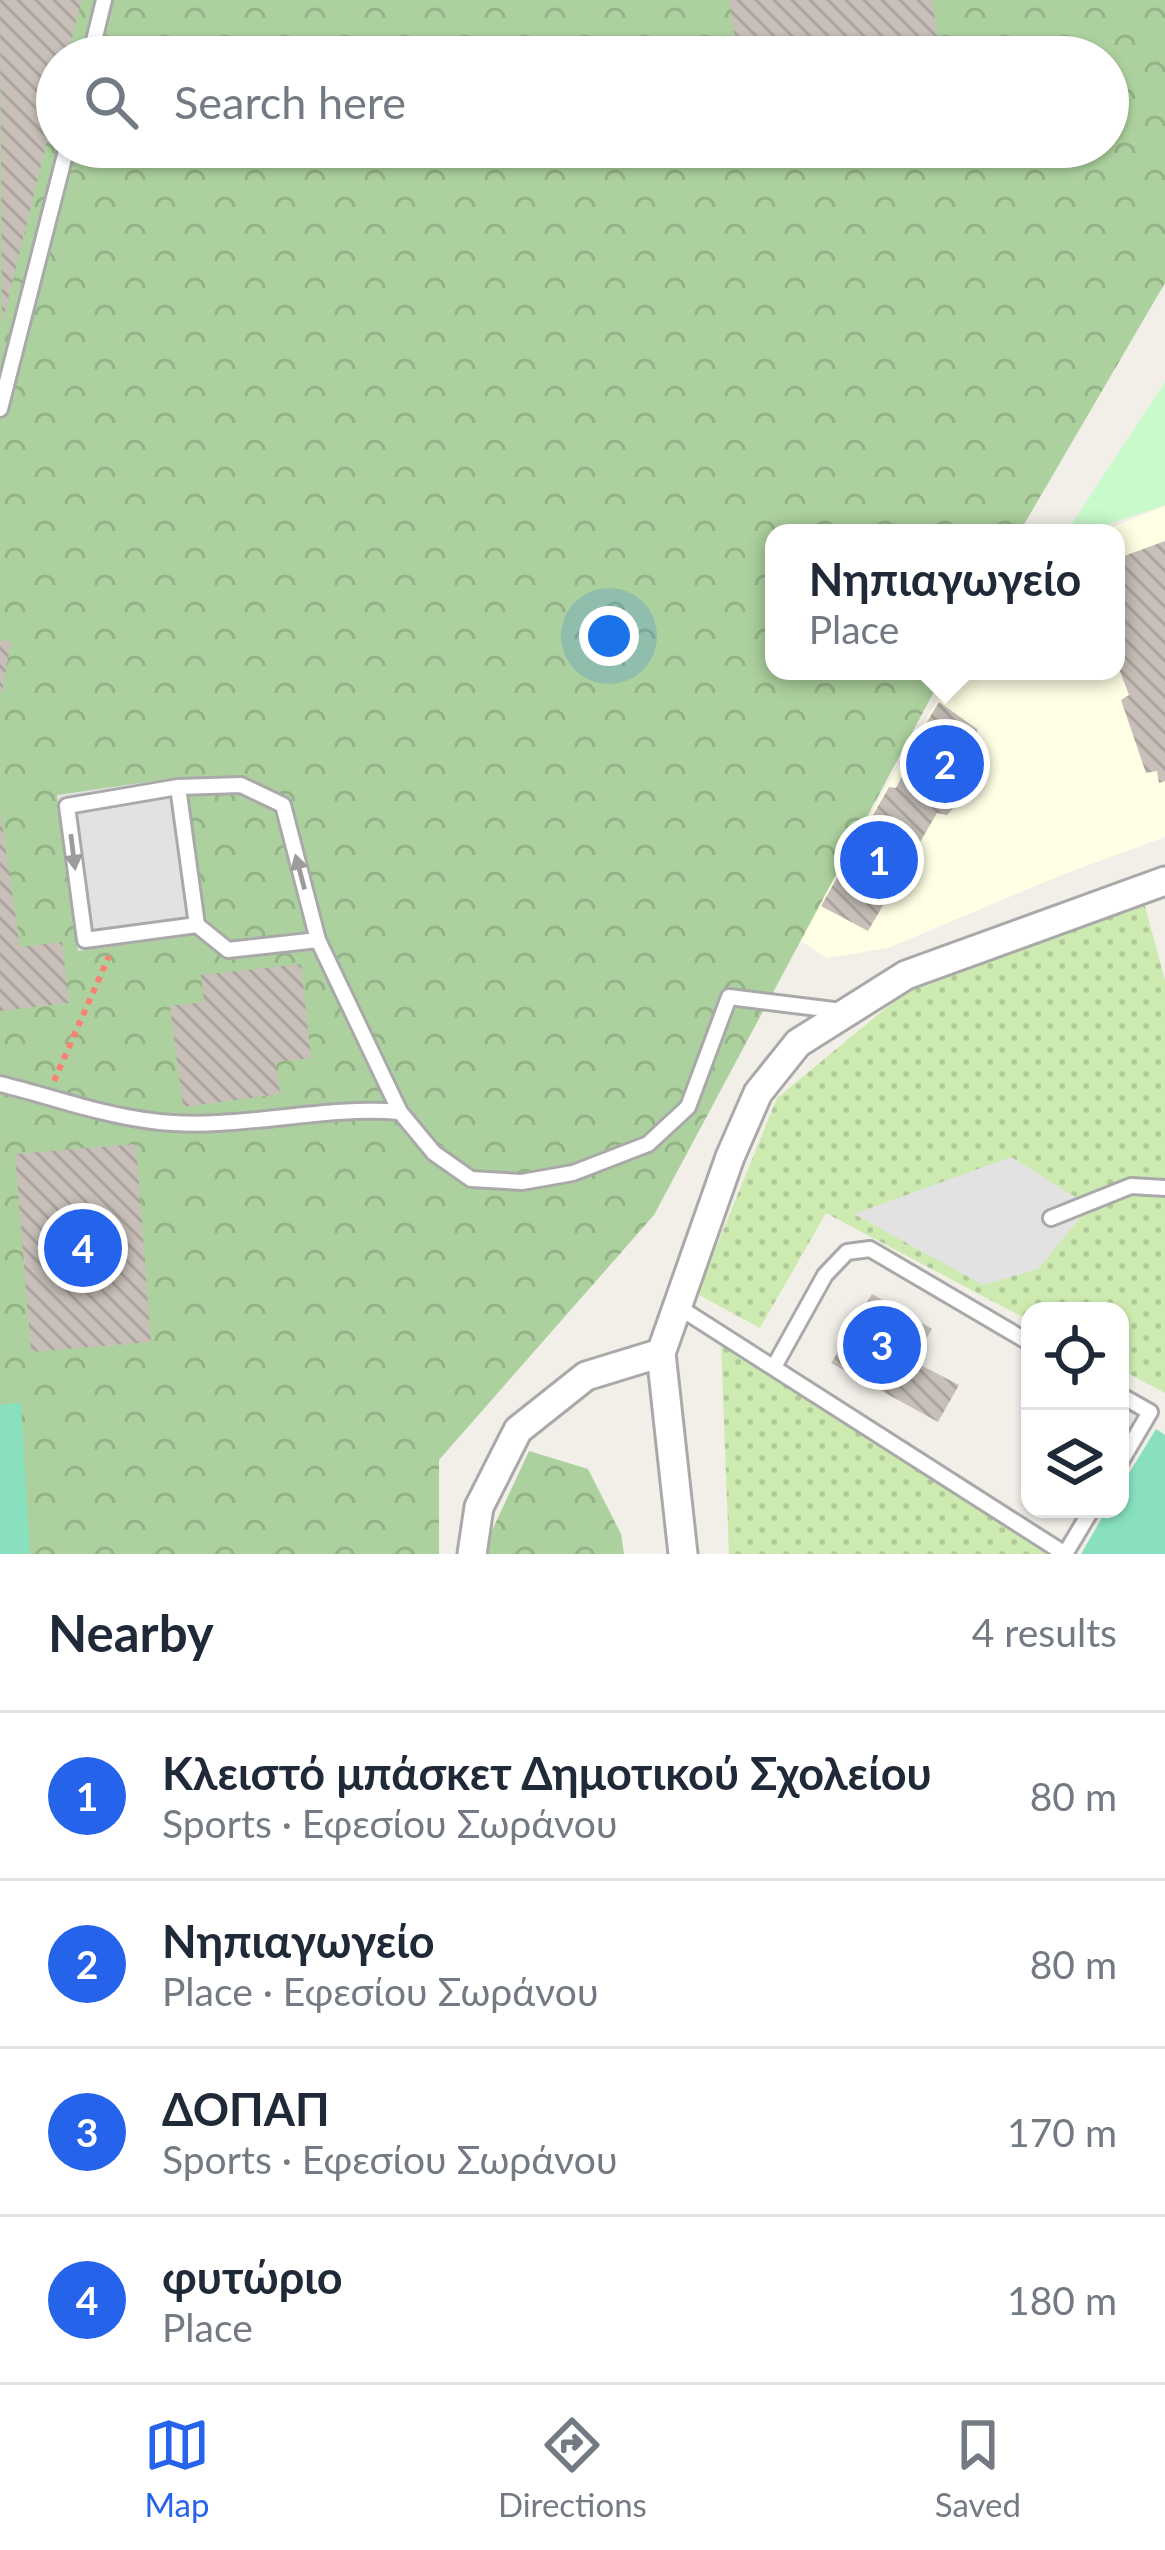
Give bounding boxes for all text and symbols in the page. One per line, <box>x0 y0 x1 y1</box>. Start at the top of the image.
search box <box>36 36 1129 168</box>
icon: search <box>78 69 144 135</box>
text: Search here <box>174 75 406 129</box>
popup <box>765 524 1125 680</box>
text: Νηπιαγωγείο <box>809 552 1081 606</box>
your location <box>579 606 639 666</box>
text: Place <box>809 606 899 652</box>
pin: 2 <box>906 719 984 809</box>
pin: 1 <box>840 815 918 905</box>
one-way arrow <box>64 833 83 871</box>
one-way arrow <box>290 854 309 891</box>
pin: 4 <box>44 1203 122 1293</box>
pin: 3 <box>843 1300 921 1390</box>
map controls <box>1021 1302 1129 1518</box>
button: locate <box>1021 1302 1129 1410</box>
button: layers <box>1021 1410 1129 1518</box>
text: Nearby <box>48 1602 214 1663</box>
text: 4 results <box>972 1609 1117 1655</box>
text: Κλειστό μπάσκετ Δημοτικού Σχολείου <box>162 1746 932 1800</box>
text: 1 <box>76 1773 98 1819</box>
text: 80 m <box>1030 1773 1117 1819</box>
text: Sports · Εφεσίου Σωράνου <box>162 1800 617 1846</box>
text: Νηπιαγωγείο <box>162 1914 435 1968</box>
text: 2 <box>76 1941 98 1987</box>
text: 80 m <box>1030 1941 1117 1987</box>
text: Place · Εφεσίου Σωράνου <box>162 1968 598 2014</box>
text: ΔΟΠΑΠ <box>162 2082 330 2136</box>
text: 3 <box>76 2109 98 2155</box>
text: 170 m <box>1007 2109 1117 2155</box>
text: Sports · Εφεσίου Σωράνου <box>162 2136 617 2182</box>
text: φυτώριο <box>162 2250 343 2304</box>
text: 4 <box>76 2277 98 2323</box>
text: 180 m <box>1007 2277 1117 2323</box>
text: Place <box>162 2304 253 2350</box>
tab: Map <box>144 2412 210 2524</box>
tab: Directions <box>498 2412 647 2524</box>
tab: Saved <box>935 2412 1021 2524</box>

